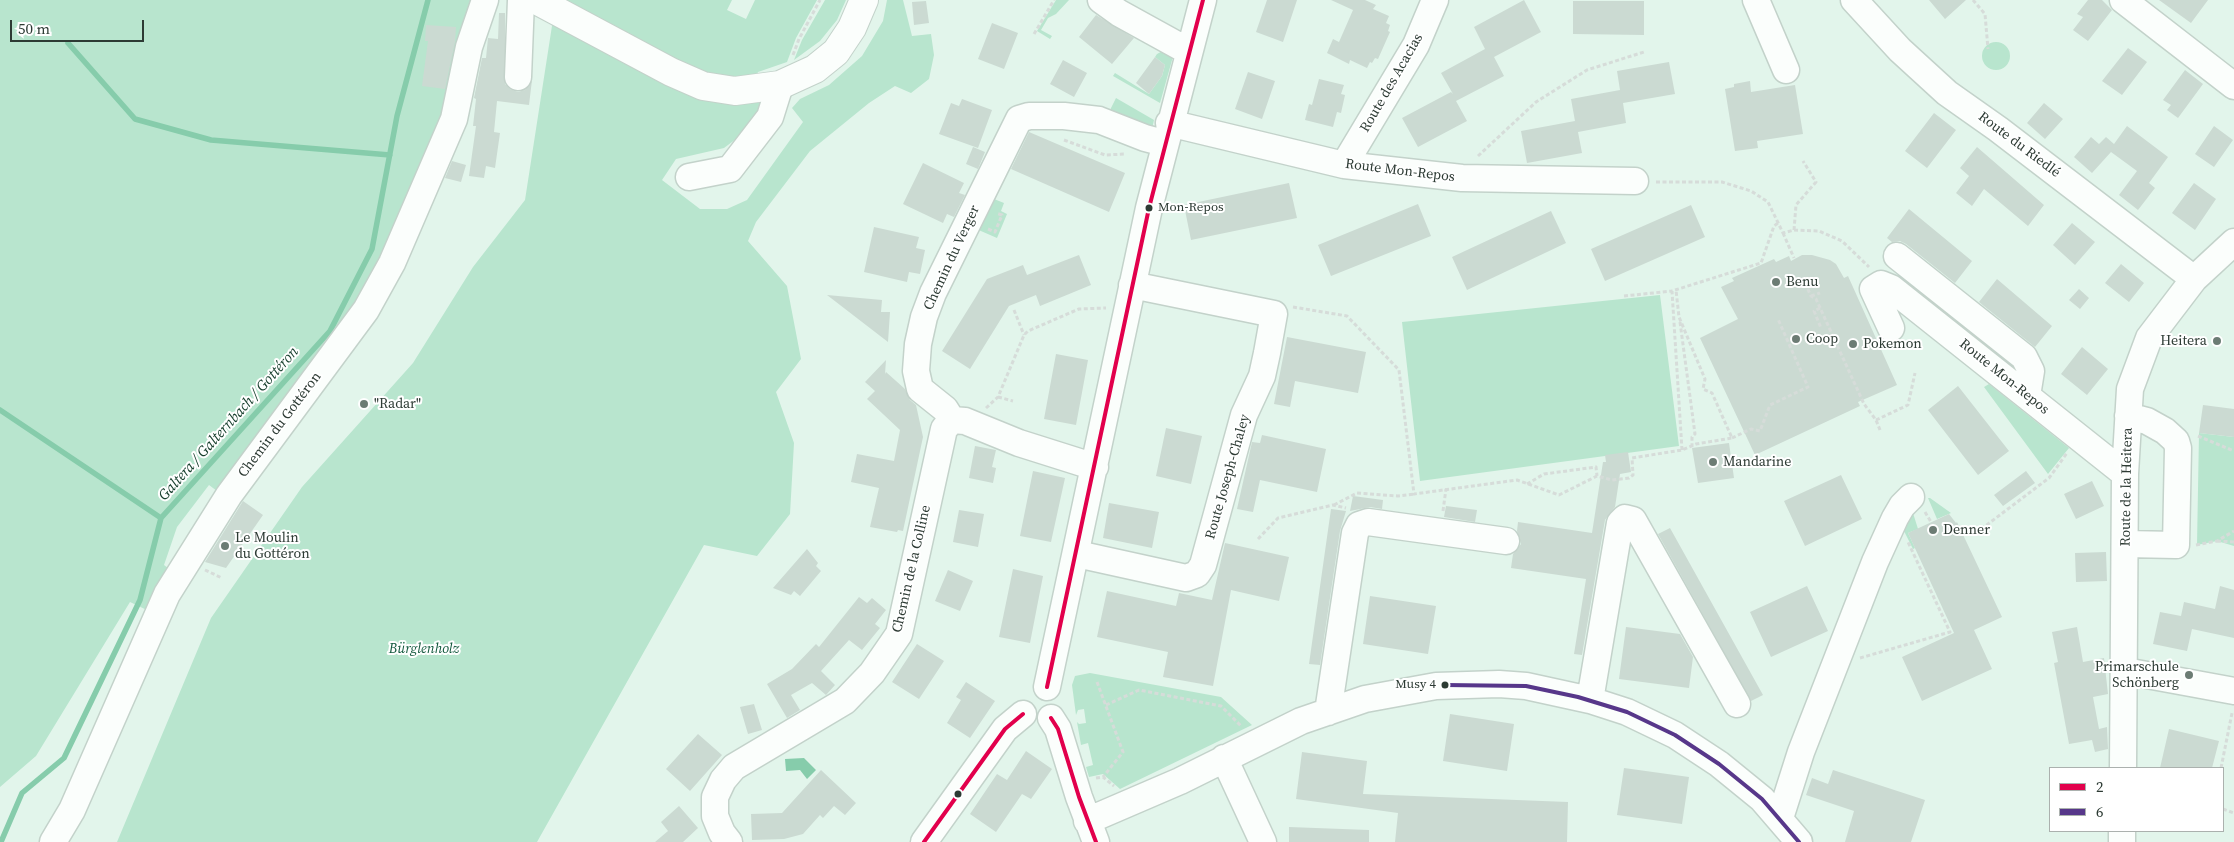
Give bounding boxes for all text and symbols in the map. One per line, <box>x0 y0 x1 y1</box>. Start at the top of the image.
scale bar <box>12 10 146 42</box>
text: 50 m <box>18 18 50 39</box>
street label: Route des Acacias <box>1357 31 1427 135</box>
street label: Route du Riedlé <box>1975 109 2063 181</box>
street label: Route Mon-Repos <box>1344 156 1456 186</box>
place label: Mon-Repos <box>1158 200 1224 216</box>
street label: Chemin du Verger <box>920 203 984 313</box>
marker: Mon-Repos <box>1144 203 1154 213</box>
place label: Benu <box>1786 274 1819 290</box>
marker: Benu <box>1770 276 1782 288</box>
place label: Coop <box>1806 331 1838 347</box>
marker: Coop <box>1790 333 1802 345</box>
place label: Heitera <box>2160 333 2207 349</box>
marker: Heitera <box>2211 335 2223 347</box>
place label: Pokemon <box>1863 336 1922 352</box>
street label: Route Mon-Repos <box>1956 336 2052 418</box>
marker: Pokemon <box>1847 338 1859 350</box>
water label: Galtera / Galternbach / Gottéron <box>155 343 303 505</box>
street label: Chemin du Gottéron <box>235 369 325 481</box>
place label: "Radar" <box>374 396 421 412</box>
marker: "Radar" <box>358 398 370 410</box>
street label: Route Joseph-Chaley <box>1202 413 1254 541</box>
street label: Route de la Heitera <box>2118 427 2136 547</box>
place label: Mandarine <box>1723 454 1791 470</box>
marker: Mandarine <box>1707 456 1719 468</box>
street label: Chemin de la Colline <box>889 504 935 634</box>
place label: Denner <box>1943 522 1990 538</box>
marker: Denner <box>1927 524 1939 536</box>
place label: Le Moulin du Gottéron <box>235 530 310 562</box>
marker: Le Moulin du Gottéron <box>219 540 231 552</box>
park label: Bürglenholz <box>389 641 459 657</box>
place label: Primarschule Schönberg <box>2095 659 2179 692</box>
marker: Primarschule Schönberg <box>2183 669 2195 681</box>
place label: Musy 4 <box>1395 677 1436 693</box>
marker: Musy 4 <box>1440 680 1450 690</box>
legend <box>2049 767 2224 832</box>
text: 2 <box>2096 776 2104 797</box>
unlabelled marker <box>953 789 963 799</box>
text: 6 <box>2096 801 2104 822</box>

